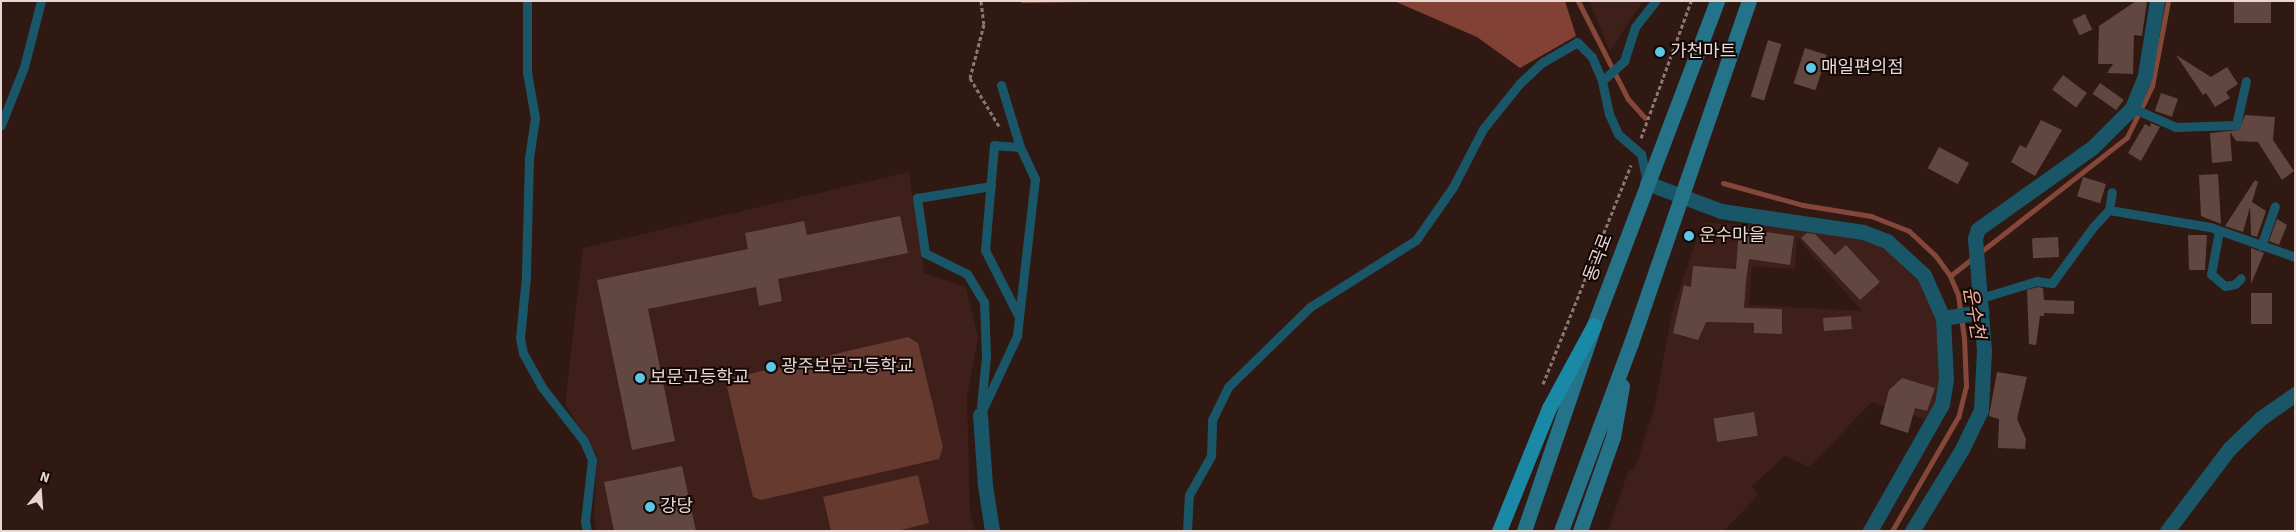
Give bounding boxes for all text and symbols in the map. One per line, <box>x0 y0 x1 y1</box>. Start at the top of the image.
place label: 가천마트 <box>1670 41 1736 63</box>
marker: 가천마트 <box>1654 46 1666 58</box>
place label: 매일편의점 <box>1821 57 1904 79</box>
marker: 매일편의점 <box>1805 62 1817 74</box>
place label: 운수마을 <box>1699 225 1765 247</box>
marker: 운수마을 <box>1683 230 1695 242</box>
street label: 동곡로 <box>1580 231 1618 285</box>
water label: 운수천 <box>1957 285 1989 341</box>
place label: 광주보문고등학교 <box>781 356 913 378</box>
marker: 광주보문고등학교 <box>765 361 777 373</box>
place label: 보문고등학교 <box>650 367 749 389</box>
marker: 보문고등학교 <box>634 372 646 384</box>
north arrow <box>15 467 65 517</box>
text: N <box>37 467 52 489</box>
place label: 강당 <box>660 496 693 518</box>
marker: 강당 <box>644 501 656 513</box>

